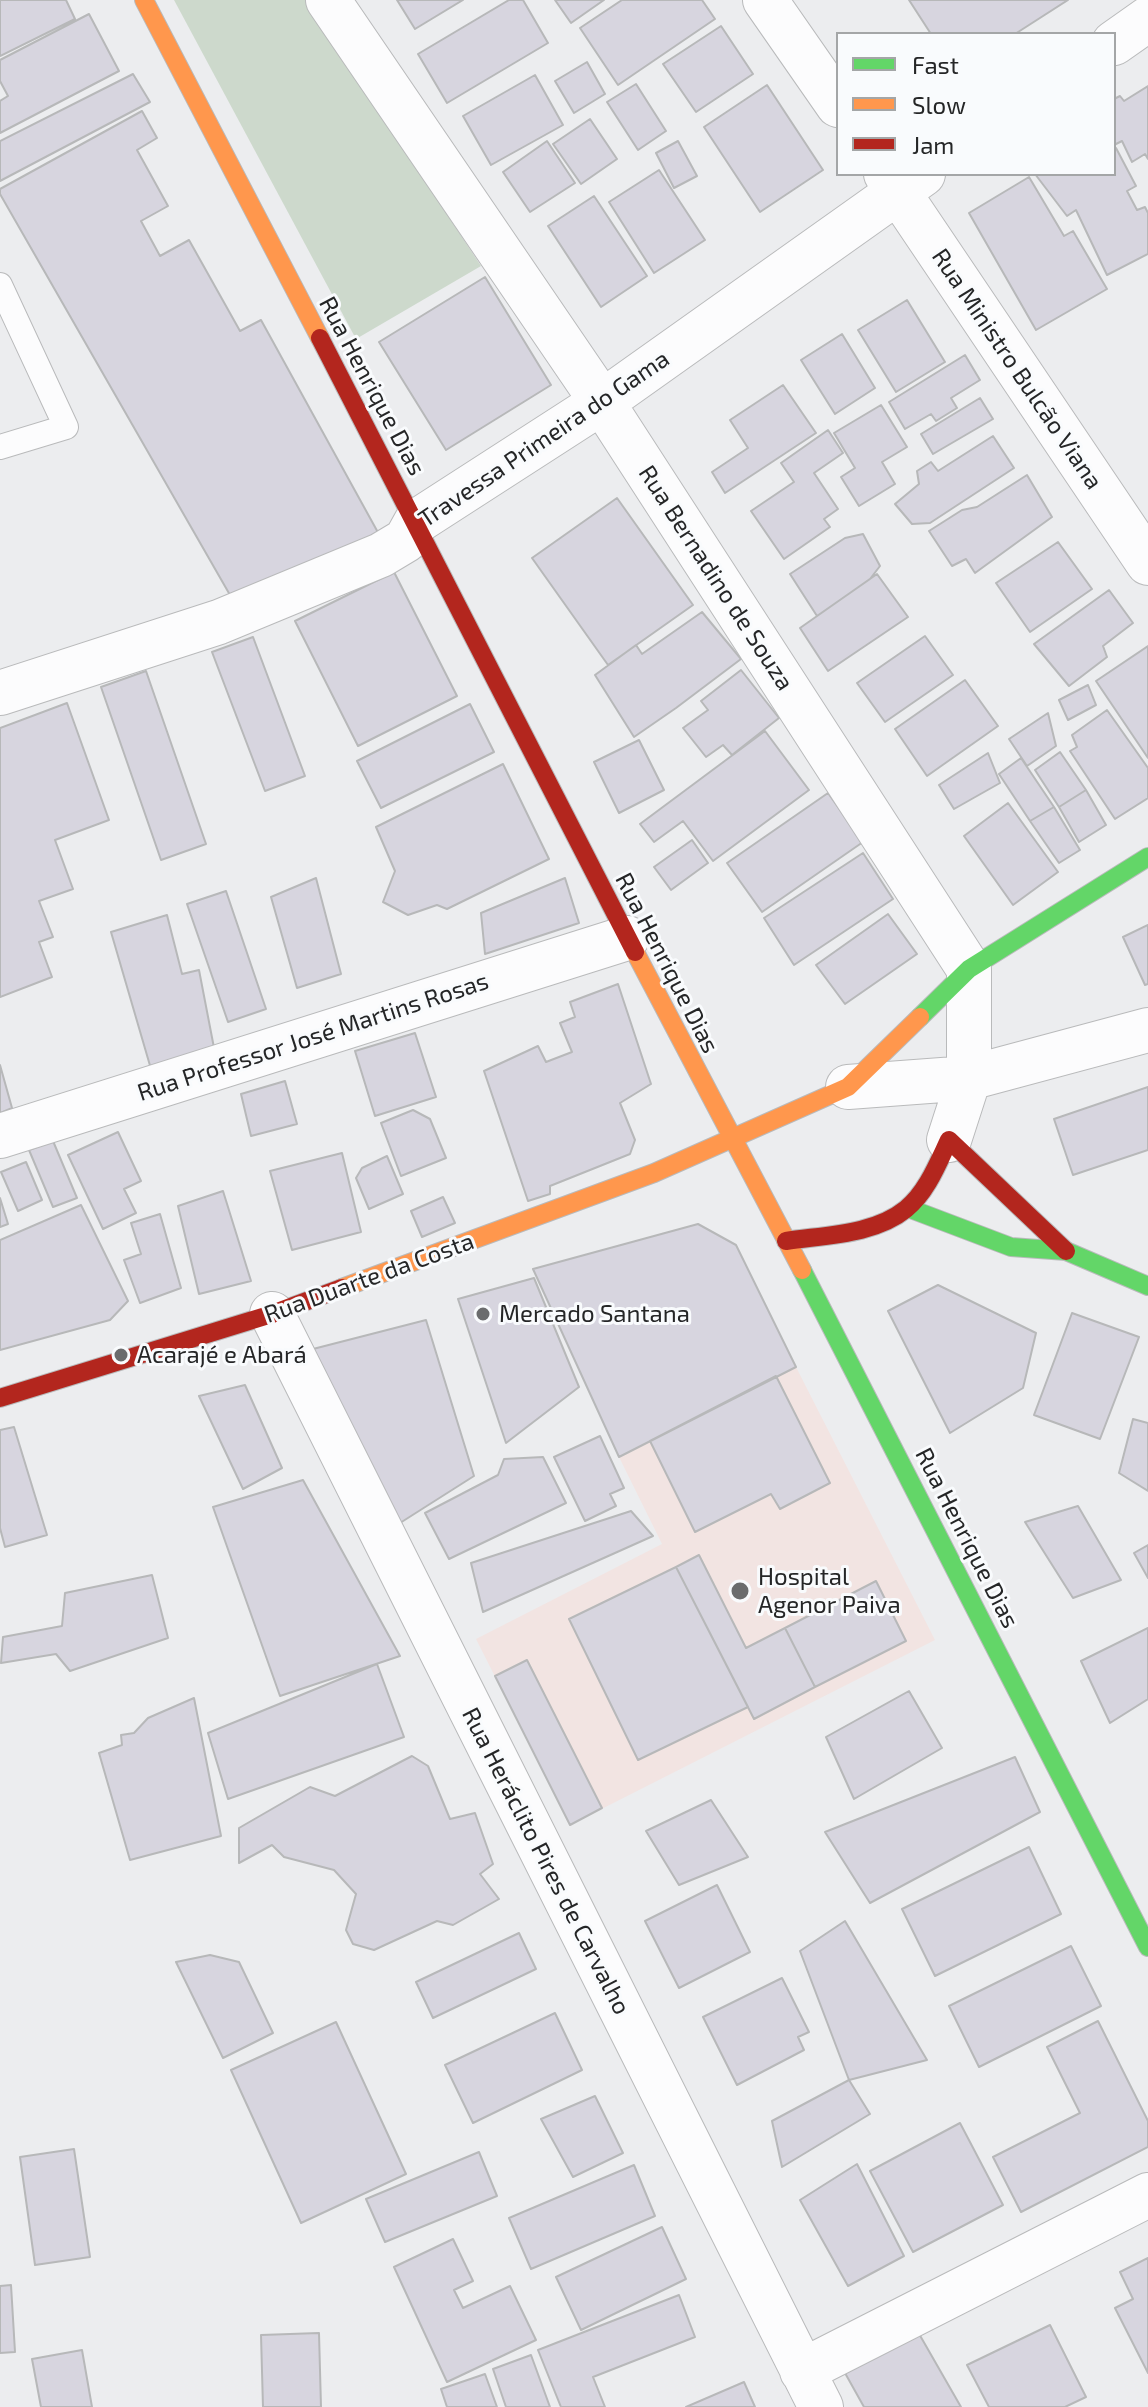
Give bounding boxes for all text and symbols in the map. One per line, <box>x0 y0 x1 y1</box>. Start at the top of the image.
legend <box>836 32 1116 176</box>
text: Fast <box>912 50 959 79</box>
text: Slow <box>912 90 966 119</box>
text: Jam <box>912 130 954 159</box>
street label: Rua Ministro Bulcão Viana <box>926 243 1108 495</box>
street label: Rua Henrique Dias <box>313 292 431 480</box>
street label: Travessa Primeira do Gama <box>413 344 675 534</box>
street label: Rua Bernadino de Souza <box>632 460 800 696</box>
street label: Rua Henrique Dias <box>609 868 725 1058</box>
street label: Rua Professor José Martins Rosas <box>134 967 492 1107</box>
street label: Rua Duarte da Costa <box>260 1227 478 1329</box>
place label: Mercado Santana <box>499 1300 690 1328</box>
marker: Mercado Santana <box>474 1305 492 1323</box>
place label: Acarajé e Abará <box>137 1341 307 1369</box>
marker: Acarajé e Abará <box>112 1346 130 1364</box>
street label: Rua Henrique Dias <box>909 1443 1025 1633</box>
place label: Hospital Agenor Paiva <box>758 1563 901 1619</box>
marker: Hospital Agenor Paiva <box>729 1580 751 1602</box>
street label: Rua Heráclito Pires de Carvalho <box>456 1703 636 2019</box>

